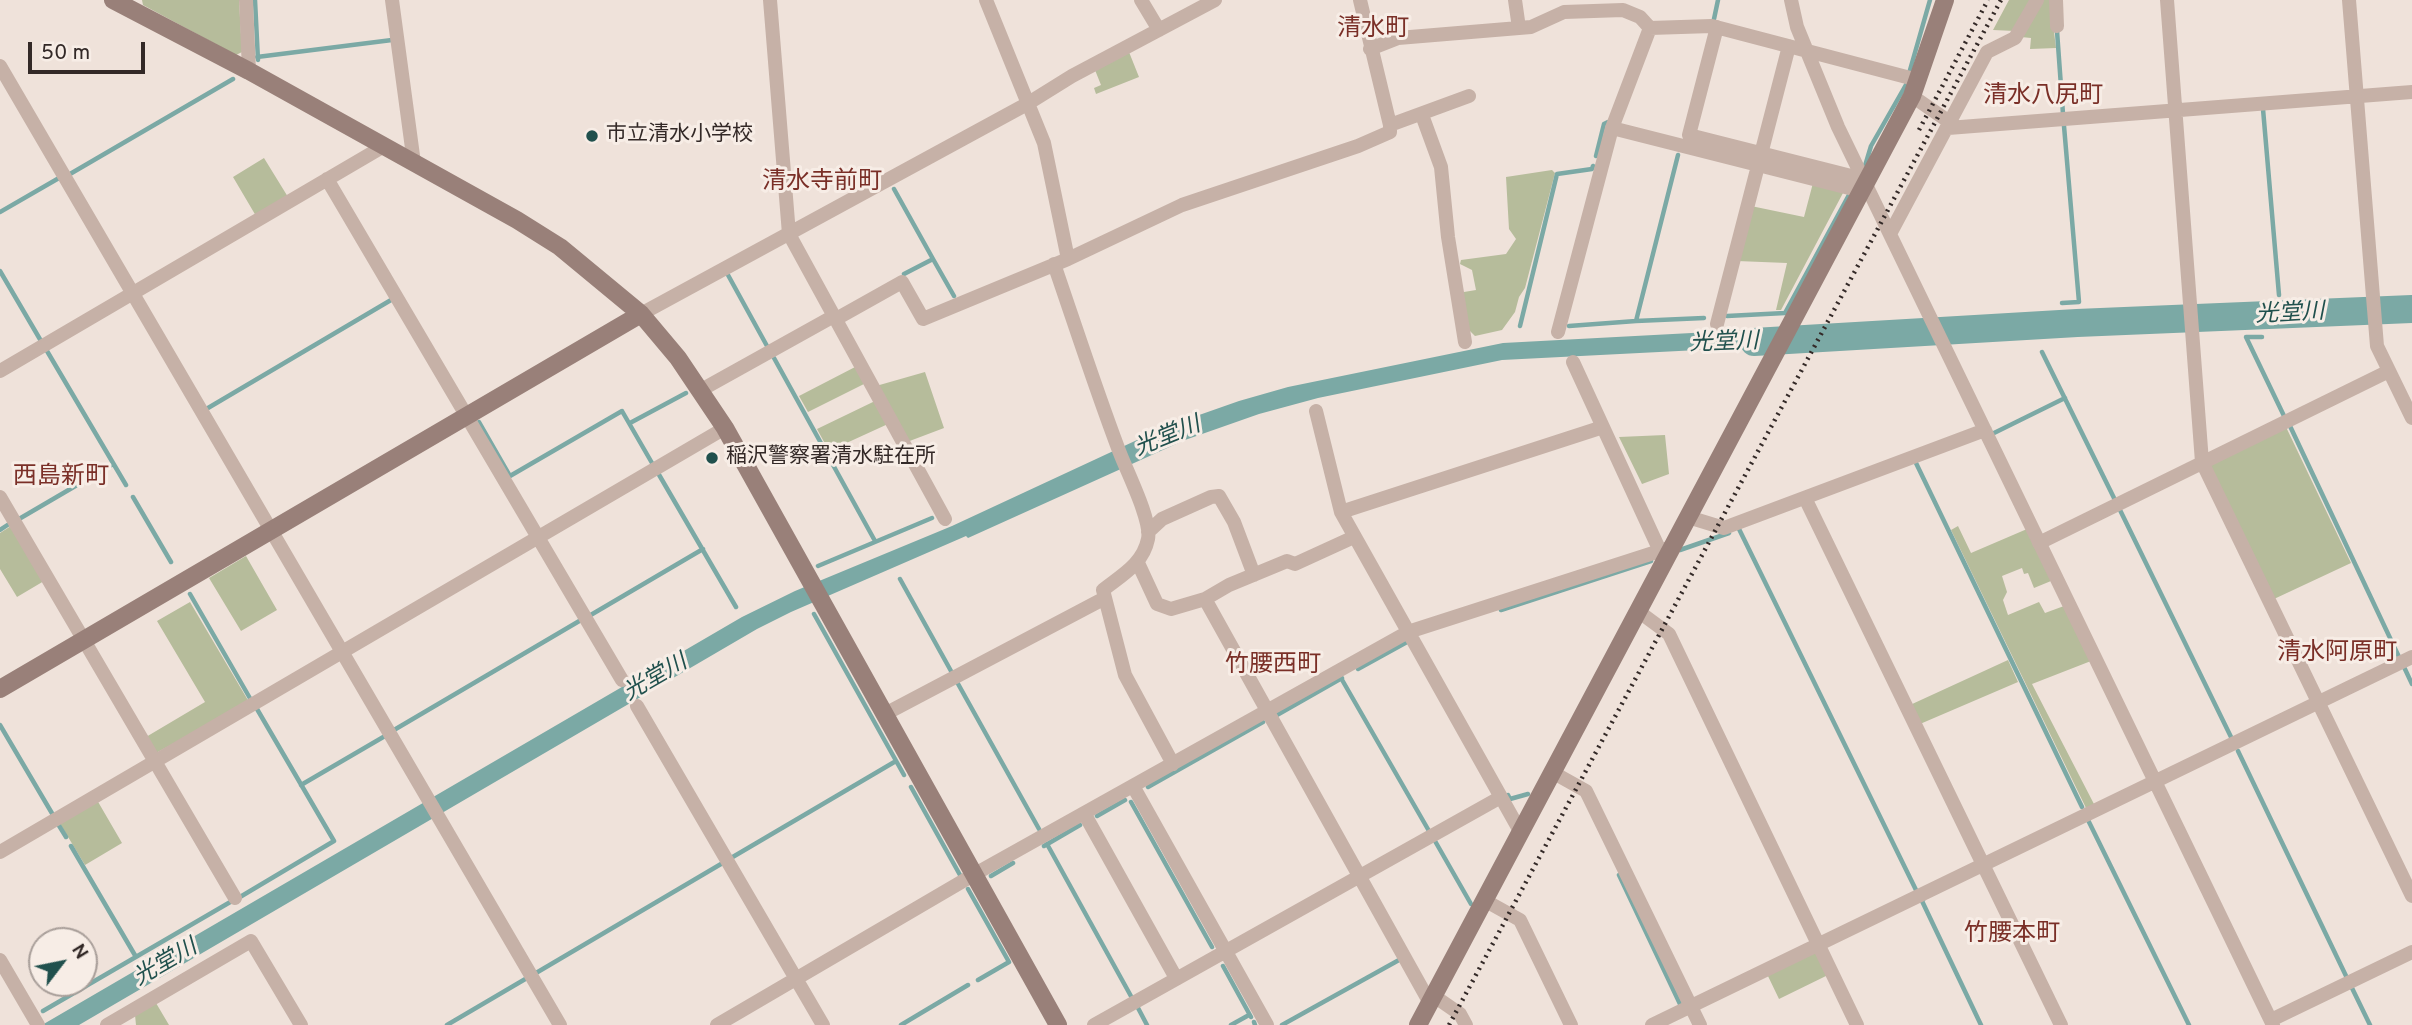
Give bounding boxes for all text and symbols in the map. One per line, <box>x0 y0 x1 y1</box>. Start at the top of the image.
district label: 清水町 <box>1337 16 1409 44</box>
scale bar <box>32 28 149 72</box>
text: 50 m <box>41 40 90 67</box>
district label: 清水八尻町 <box>1983 83 2103 111</box>
place label: 市立清水小学校 <box>606 123 753 149</box>
marker: 市立清水小学校 <box>584 128 600 144</box>
district label: 清水寺前町 <box>762 169 882 197</box>
water label: 光堂川 <box>2255 299 2325 331</box>
water label: 光堂川 <box>1689 329 1759 359</box>
water label: 光堂川 <box>1131 412 1205 464</box>
place label: 稲沢警察署清水駐在所 <box>726 445 936 471</box>
marker: 稲沢警察署清水駐在所 <box>704 450 720 466</box>
district label: 西島新町 <box>13 464 109 492</box>
district label: 清水阿原町 <box>2277 640 2397 668</box>
water label: 光堂川 <box>619 650 693 708</box>
district label: 竹腰西町 <box>1225 652 1321 680</box>
district label: 竹腰本町 <box>1964 921 2060 949</box>
north arrow <box>28 927 98 997</box>
water label: 光堂川 <box>129 935 203 993</box>
text: N <box>65 940 93 964</box>

